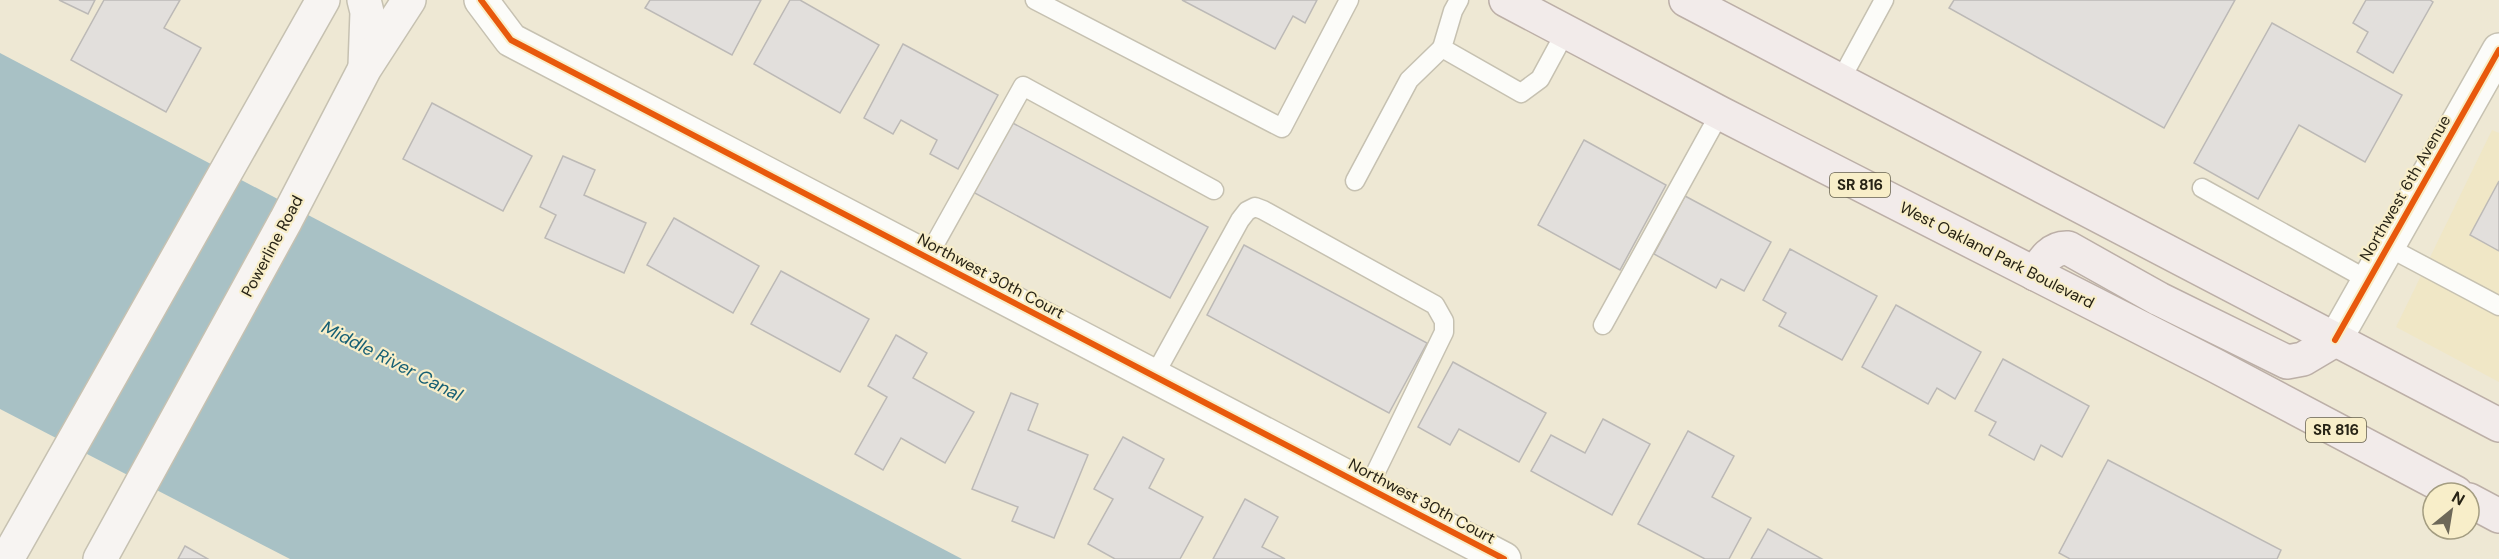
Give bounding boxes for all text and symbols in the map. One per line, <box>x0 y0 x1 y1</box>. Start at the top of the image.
street label: Northwest 6th Avenue <box>2355 111 2455 265</box>
road number: SR 816 <box>1830 173 1890 197</box>
street label: Powerline Road <box>236 192 308 300</box>
street label: West Oakland Park Boulevard <box>1896 197 2098 313</box>
street label: Northwest 30th Court <box>914 228 1068 324</box>
water label: Middle River Canal <box>318 315 467 407</box>
road number: SR 816 <box>2306 418 2366 442</box>
street label: Northwest 30th Court <box>1345 453 1499 549</box>
north arrow <box>2421 481 2481 541</box>
text: N <box>2448 486 2469 510</box>

